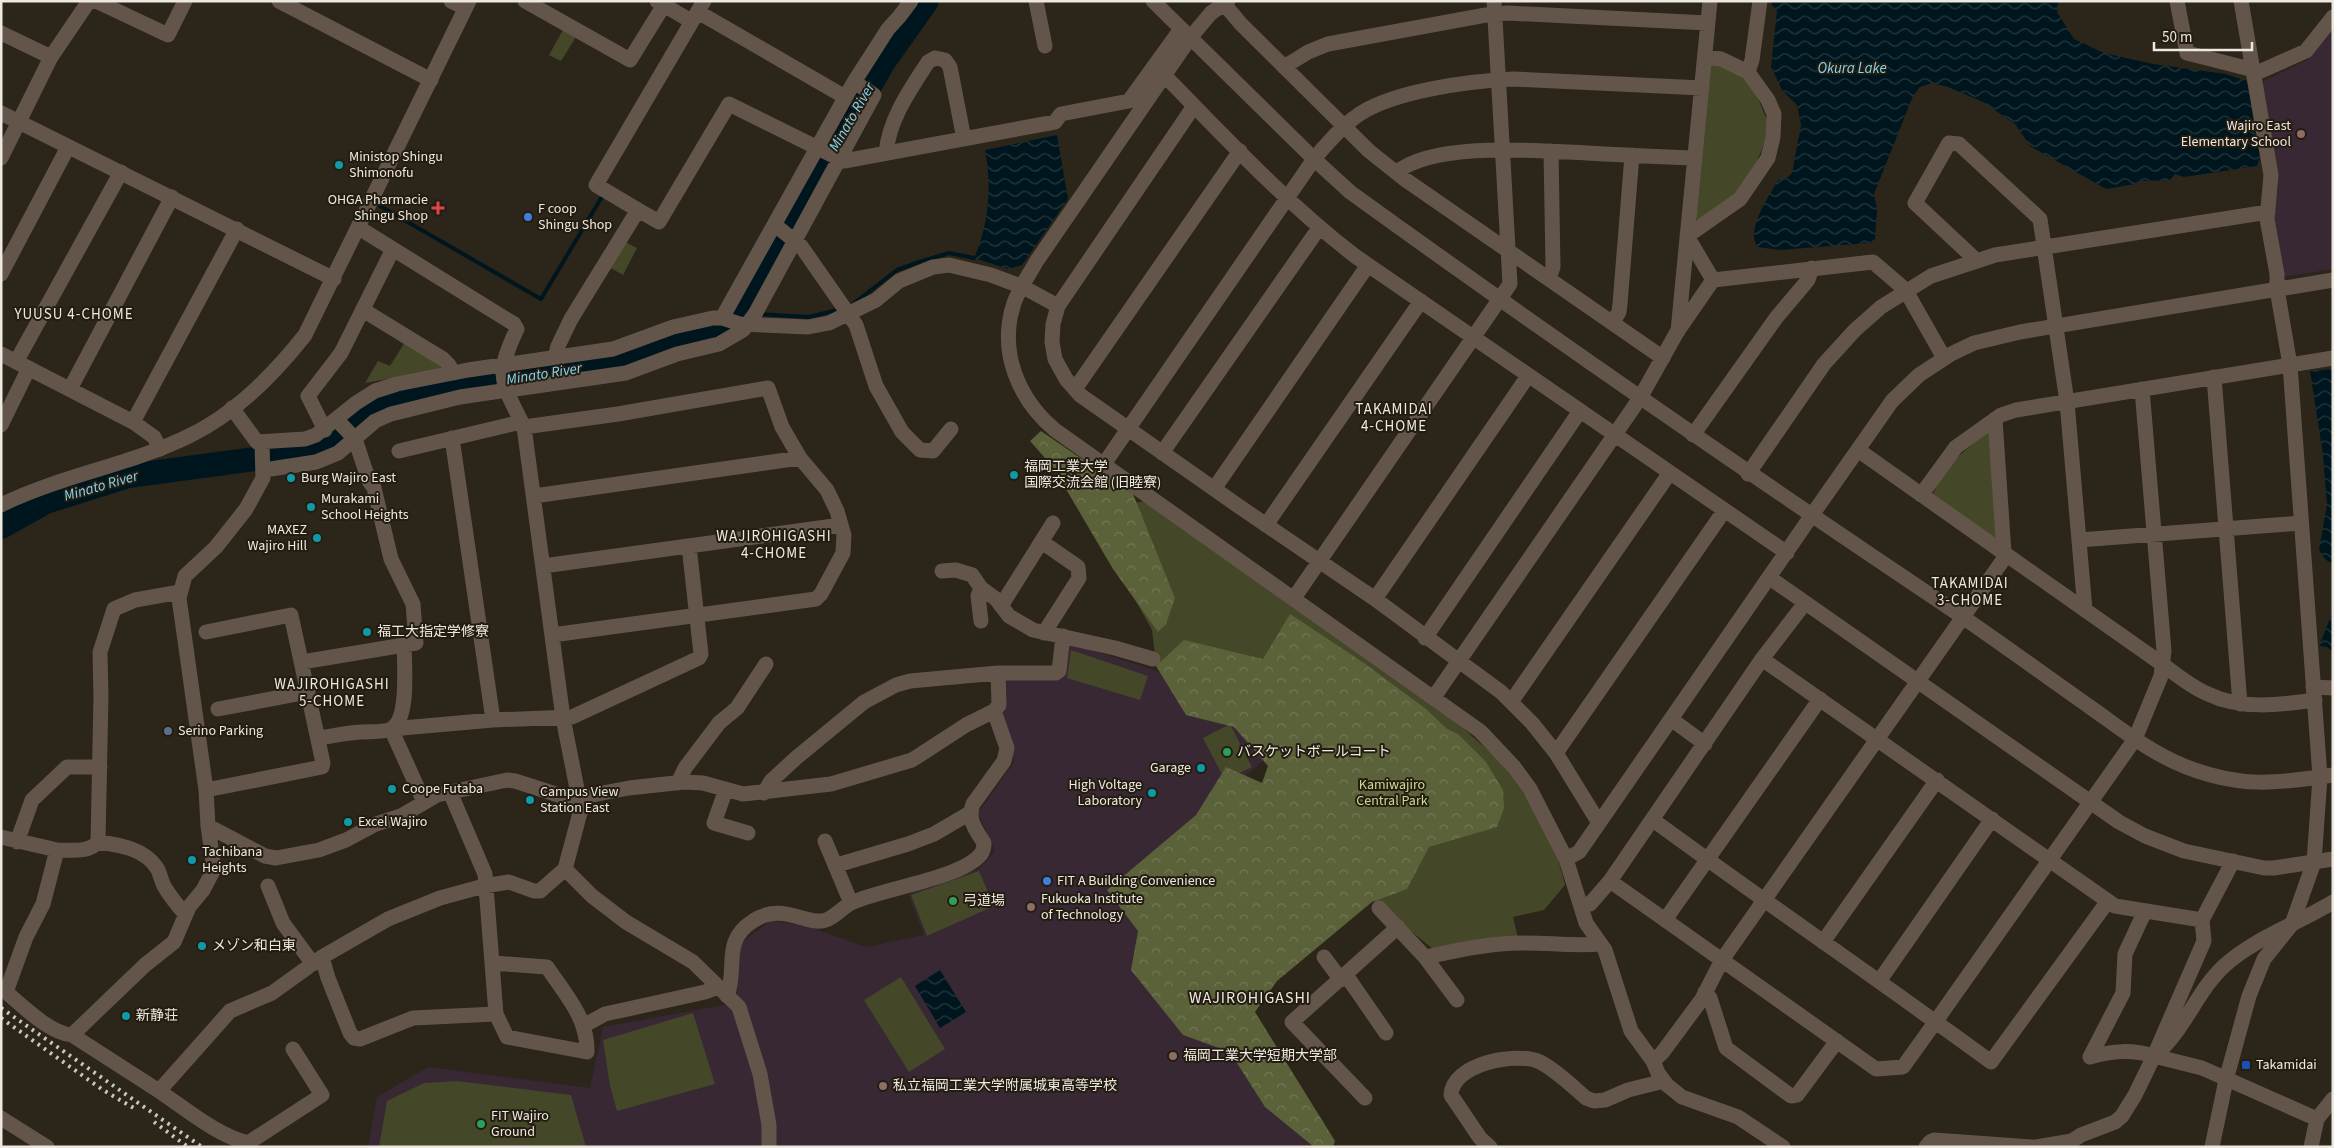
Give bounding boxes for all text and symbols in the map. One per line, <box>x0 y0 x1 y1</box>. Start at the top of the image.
scale bar <box>2154 20 2252 52</box>
text: 50 m <box>2162 27 2192 48</box>
water label: Okura Lake <box>1817 58 1887 79</box>
water label: Minato River <box>824 78 881 155</box>
place label: Wajiro East Elementary School <box>2181 116 2291 152</box>
marker: Wajiro East Elementary School <box>2295 128 2307 140</box>
place label: Ministop Shingu Shimonofu <box>349 147 443 183</box>
marker: Ministop Shingu Shimonofu <box>333 159 345 171</box>
place label: OHGA Pharmacie Shingu Shop <box>328 190 428 226</box>
place label: F coop Shingu Shop <box>538 199 612 235</box>
marker: OHGA Pharmacie Shingu Shop <box>432 202 444 214</box>
marker: F coop Shingu Shop <box>522 211 534 223</box>
district label: YUUSU 4-CHOME <box>13 304 134 325</box>
water label: Minato River <box>505 358 584 390</box>
district label: TAKAMIDAI 4-CHOME <box>1355 399 1433 437</box>
place label: 福岡工業大学 国際交流会館 (旧睦寮) <box>1024 457 1161 493</box>
water label: Minato River <box>61 465 141 507</box>
place label: Burg Wajiro East <box>301 468 396 488</box>
marker: 福岡工業大学 国際交流会館 (旧睦寮) <box>1008 469 1020 481</box>
marker: Burg Wajiro East <box>285 472 297 484</box>
place label: Murakami School Heights <box>321 489 409 525</box>
marker: Murakami School Heights <box>305 501 317 513</box>
place label: MAXEZ Wajiro Hill <box>247 520 307 556</box>
district label: WAJIROHIGASHI 4-CHOME <box>716 526 832 564</box>
marker: MAXEZ Wajiro Hill <box>311 532 323 544</box>
district label: TAKAMIDAI 3-CHOME <box>1931 573 2009 611</box>
place label: 福工大指定学修寮 <box>377 622 489 642</box>
marker: 福工大指定学修寮 <box>361 626 373 638</box>
district label: WAJIROHIGASHI 5-CHOME <box>274 674 390 712</box>
place label: Serino Parking <box>178 721 263 741</box>
marker: Serino Parking <box>162 725 174 737</box>
place label: バスケットボールコート <box>1237 742 1391 762</box>
marker: バスケットボールコート <box>1221 746 1233 758</box>
place label: Garage <box>1150 758 1191 778</box>
marker: Garage <box>1195 762 1207 774</box>
place label: High Voltage Laboratory <box>1068 775 1142 811</box>
park label: Kamiwajiro Central Park <box>1356 775 1428 811</box>
place label: Coope Futaba <box>402 779 483 799</box>
place label: Campus View Station East <box>540 782 618 818</box>
marker: Coope Futaba <box>386 783 398 795</box>
marker: High Voltage Laboratory <box>1146 787 1158 799</box>
marker: Campus View Station East <box>524 794 536 806</box>
place label: Excel Wajiro <box>358 812 427 832</box>
marker: Excel Wajiro <box>342 816 354 828</box>
place label: Tachibana Heights <box>202 842 262 878</box>
marker: Tachibana Heights <box>186 854 198 866</box>
place label: FIT A Building Convenience <box>1057 871 1215 891</box>
marker: FIT A Building Convenience <box>1041 875 1053 887</box>
place label: Fukuoka Institute of Technology <box>1041 889 1143 925</box>
place label: 弓道場 <box>963 891 1005 911</box>
marker: 弓道場 <box>947 895 959 907</box>
marker: Fukuoka Institute of Technology <box>1025 901 1037 913</box>
place label: メゾン和白東 <box>212 936 296 956</box>
marker: メゾン和白東 <box>196 940 208 952</box>
district label: WAJIROHIGASHI <box>1189 987 1311 1009</box>
place label: 新静荘 <box>136 1006 178 1026</box>
marker: 新静荘 <box>120 1010 132 1022</box>
place label: 福岡工業大学短期大学部 <box>1183 1046 1337 1066</box>
marker: 福岡工業大学短期大学部 <box>1167 1050 1179 1062</box>
place label: Takamidai <box>2256 1055 2317 1075</box>
marker: Takamidai <box>2240 1059 2252 1071</box>
place label: 私立福岡工業大学附属城東高等学校 <box>893 1076 1117 1096</box>
marker: 私立福岡工業大学附属城東高等学校 <box>877 1080 889 1092</box>
place label: FIT Wajiro Ground <box>491 1106 549 1142</box>
marker: FIT Wajiro Ground <box>475 1118 487 1130</box>

